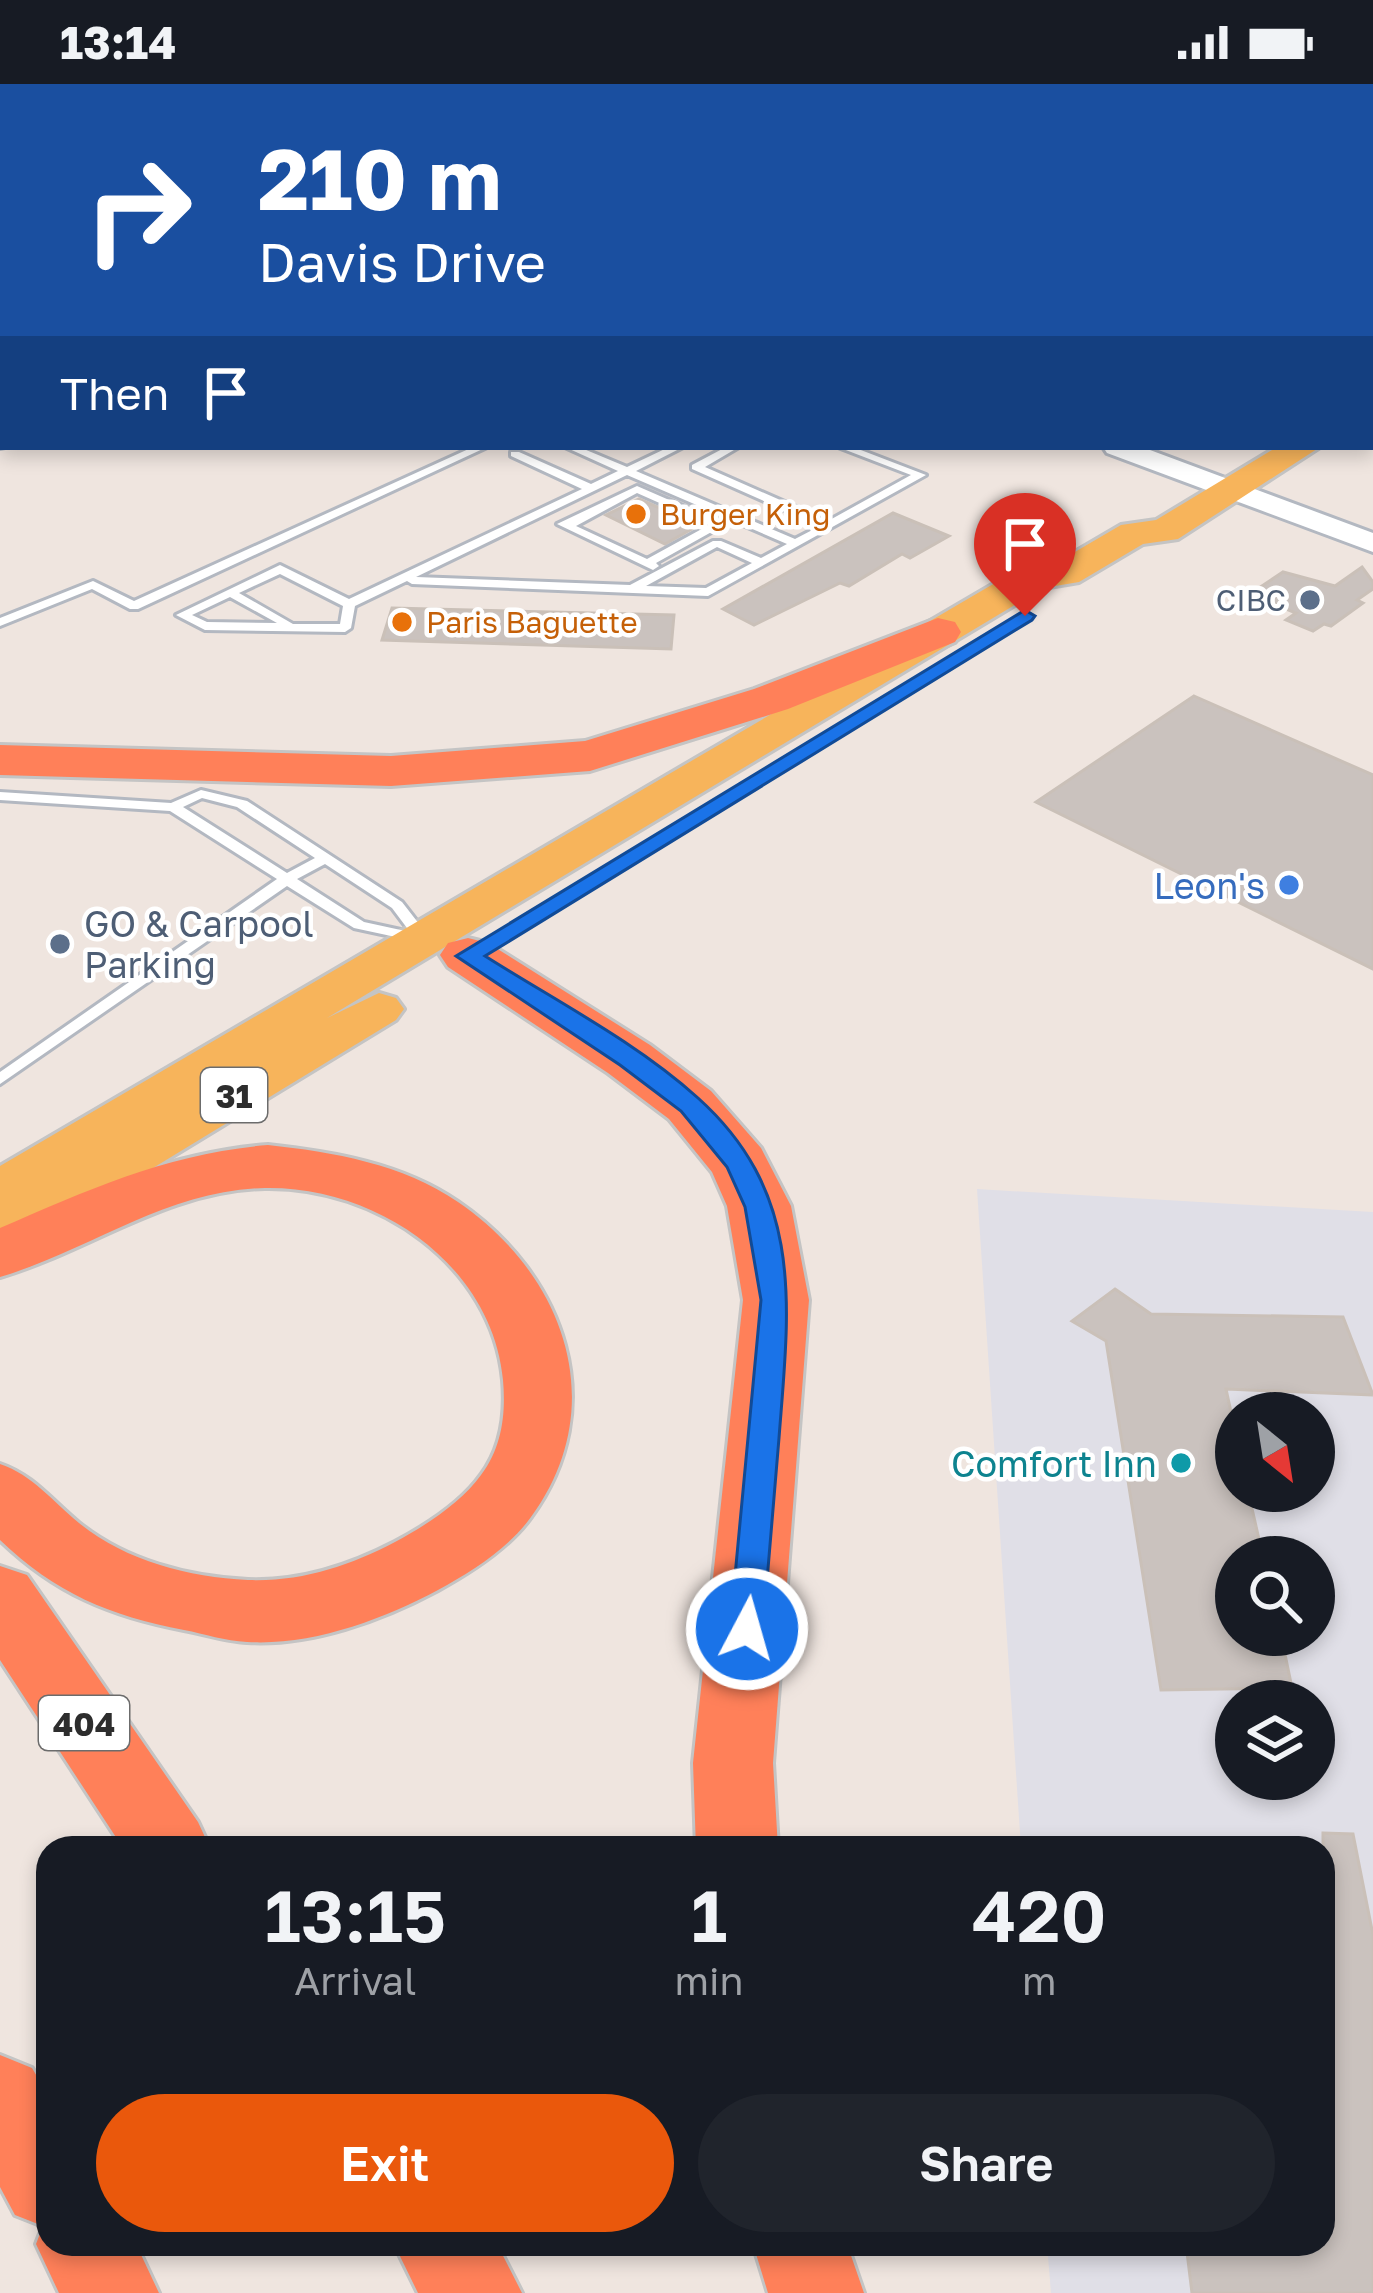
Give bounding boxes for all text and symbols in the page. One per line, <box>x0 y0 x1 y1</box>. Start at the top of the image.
text: 13:14 <box>60 15 176 69</box>
text: 210 m <box>258 128 502 228</box>
icon: right <box>60 132 216 288</box>
text: Davis Drive <box>258 229 546 294</box>
icon: arrive <box>193 360 259 426</box>
text: Then <box>60 366 169 420</box>
pin <box>974 493 1076 616</box>
place label: Burger King <box>660 496 830 532</box>
marker: Burger King <box>623 501 649 527</box>
icon: arrive <box>992 511 1058 577</box>
place label: CIBC <box>1216 582 1286 618</box>
marker: CIBC <box>1297 587 1323 613</box>
place label: Paris Baguette <box>426 604 638 640</box>
marker: Paris Baguette <box>389 609 415 635</box>
place label: Leon's <box>1154 864 1265 907</box>
marker: Leon's <box>1276 872 1302 898</box>
place label: GO & Carpool Parking <box>84 902 314 986</box>
marker: GO & Carpool Parking <box>47 931 73 957</box>
road number: 31 <box>201 1068 267 1122</box>
north arrow <box>1215 1392 1335 1512</box>
map controls <box>1215 1392 1335 1800</box>
place label: Comfort Inn <box>951 1442 1157 1485</box>
marker: Comfort Inn <box>1168 1450 1194 1476</box>
button: search <box>1215 1536 1335 1656</box>
position arrow <box>684 1566 810 1692</box>
button: layers <box>1215 1680 1335 1800</box>
road number: 404 <box>39 1696 129 1750</box>
text: 13:15 <box>265 1871 446 1958</box>
text: 1 <box>691 1871 727 1958</box>
text: 420 <box>972 1871 1106 1958</box>
text: Arrival <box>294 1957 416 2004</box>
text: min <box>675 1957 744 2004</box>
text: m <box>1022 1957 1057 2004</box>
button: Exit <box>96 2094 674 2232</box>
button: Share <box>698 2094 1275 2232</box>

